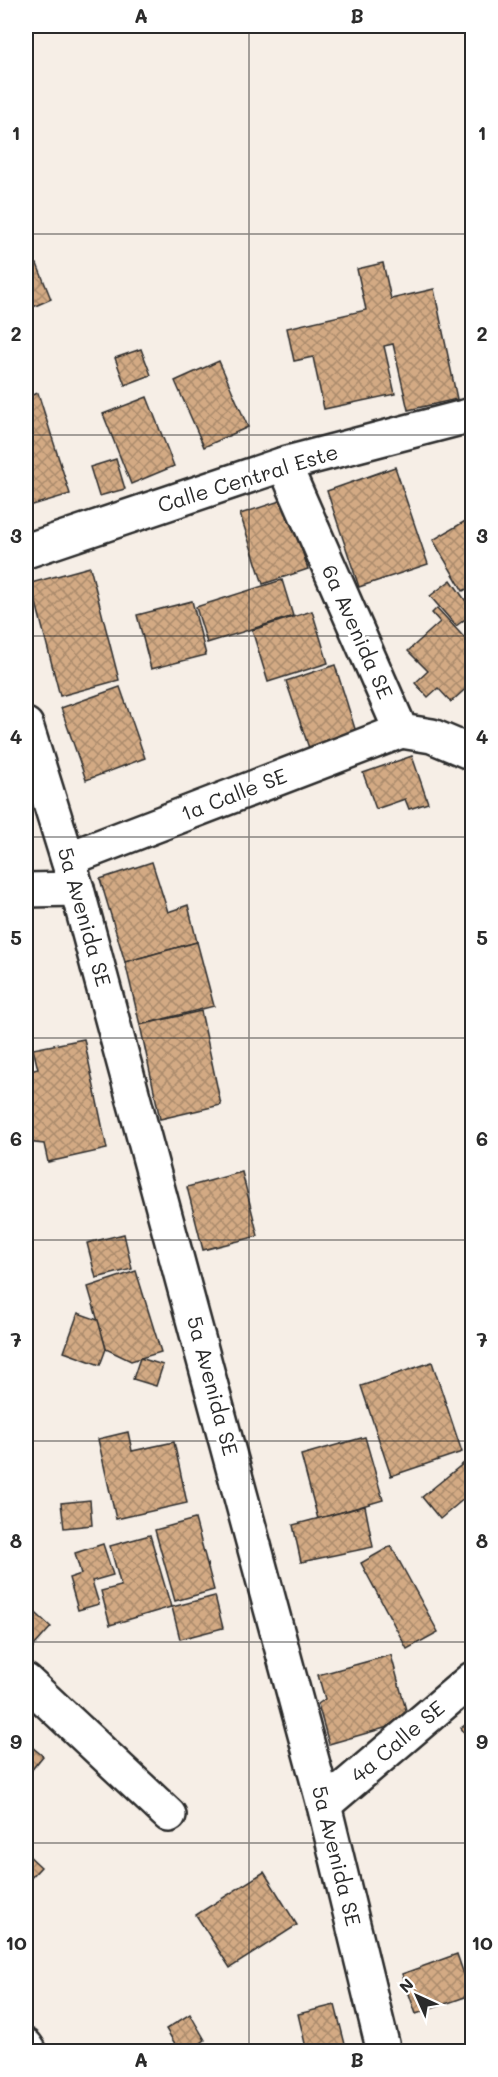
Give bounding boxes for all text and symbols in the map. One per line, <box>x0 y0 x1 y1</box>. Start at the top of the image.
text: A <box>134 2 148 28</box>
text: B <box>350 2 364 28</box>
text: 1 <box>12 119 20 145</box>
text: 1 <box>478 119 486 145</box>
text: 2 <box>10 320 22 346</box>
text: 2 <box>476 320 488 346</box>
street label: Calle Central Este <box>154 437 341 518</box>
text: 3 <box>10 522 22 548</box>
text: 3 <box>476 522 488 548</box>
street label: 6a Avenida SE <box>317 560 400 703</box>
text: 4 <box>10 723 23 749</box>
text: 4 <box>476 723 489 749</box>
street label: 1a Calle SE <box>177 761 290 826</box>
street label: 5a Avenida SE <box>53 844 118 989</box>
text: 5 <box>10 924 22 950</box>
text: 5 <box>476 924 488 950</box>
text: 6 <box>10 1125 22 1151</box>
text: 6 <box>476 1125 488 1151</box>
street label: 5a Avenida SE <box>182 1313 245 1458</box>
text: 7 <box>10 1326 22 1352</box>
text: 7 <box>476 1326 488 1352</box>
text: 8 <box>10 1527 22 1553</box>
text: 8 <box>476 1527 488 1553</box>
street label: 4a Calle SE <box>345 1694 450 1788</box>
text: 9 <box>10 1728 22 1754</box>
text: 9 <box>476 1728 488 1754</box>
street label: 5a Avenida SE <box>307 1783 368 1929</box>
text: 10 <box>5 1929 27 1955</box>
text: 10 <box>471 1929 493 1955</box>
north arrow <box>387 1966 447 2026</box>
text: N <box>394 1973 418 1997</box>
text: A <box>134 2046 148 2072</box>
text: B <box>350 2046 364 2072</box>

